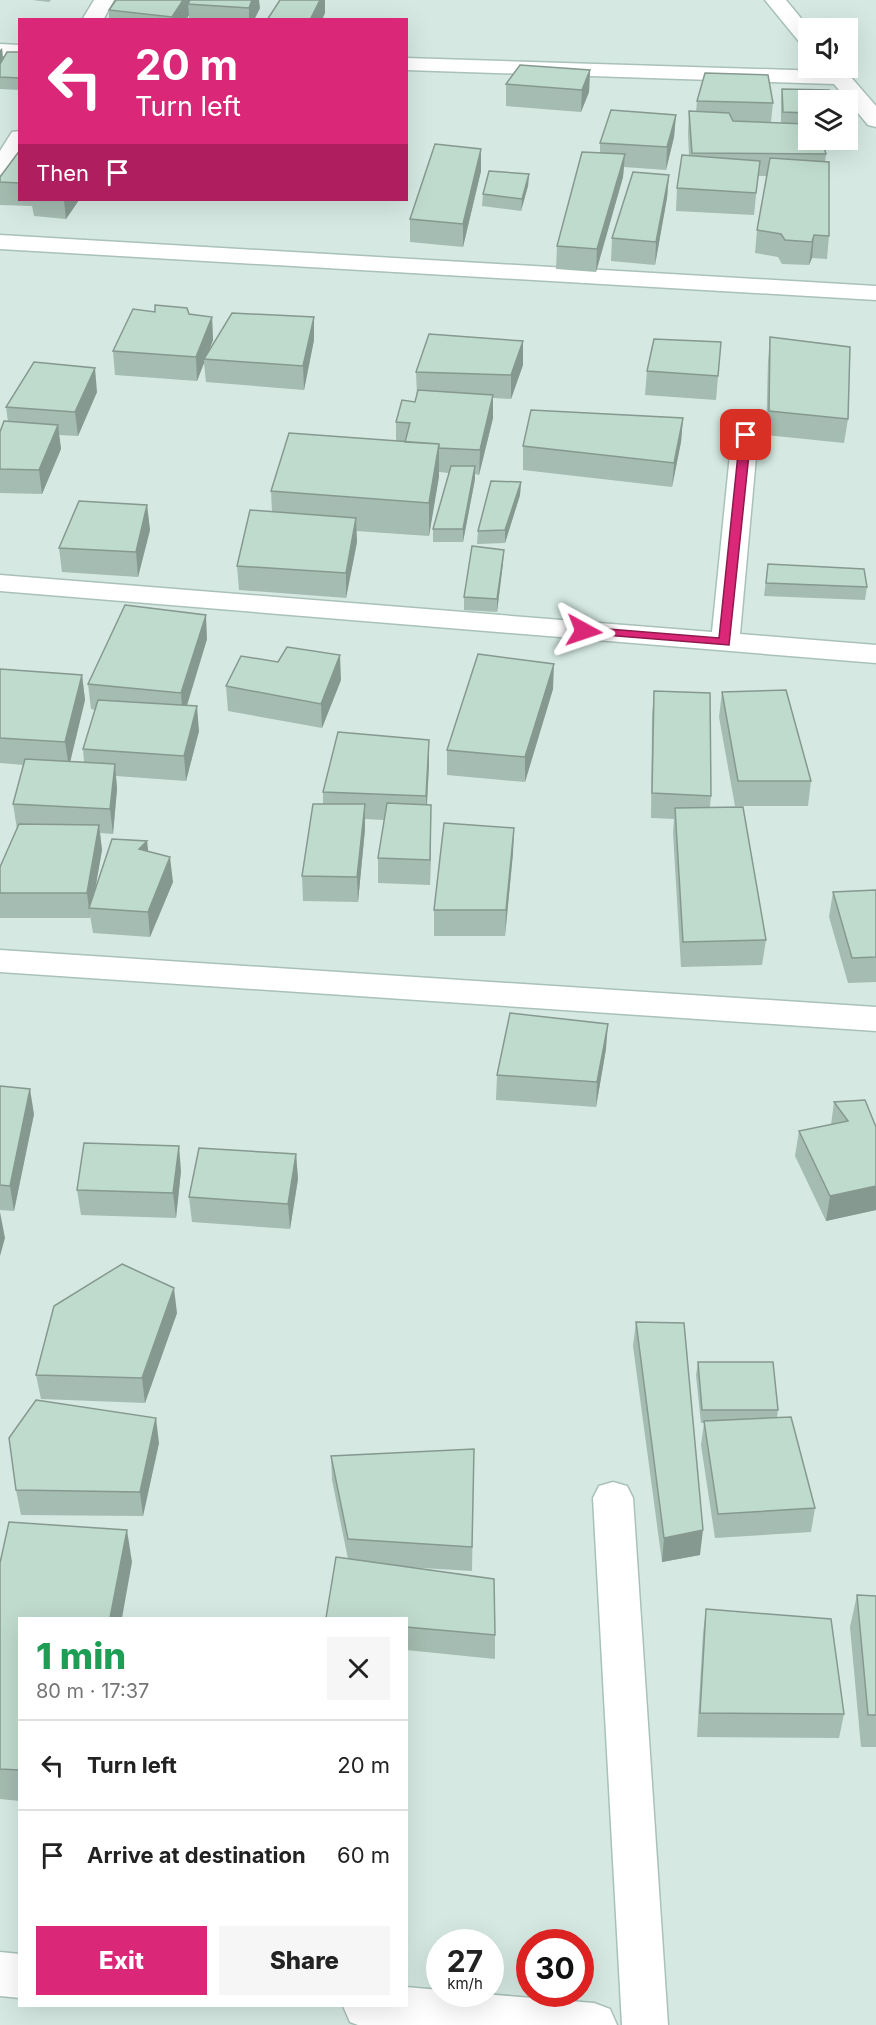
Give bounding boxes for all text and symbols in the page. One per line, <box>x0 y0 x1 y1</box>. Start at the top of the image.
map controls <box>798 18 858 150</box>
button: sound <box>798 18 858 78</box>
text: 20 m <box>135 39 238 90</box>
icon: left <box>36 42 114 120</box>
text: Turn left <box>135 90 241 123</box>
button: layers <box>798 90 858 150</box>
icon: arrive <box>101 156 134 189</box>
text: Then <box>36 160 89 186</box>
pin <box>720 409 771 460</box>
icon: arrive <box>729 418 762 451</box>
position arrow <box>552 599 616 663</box>
text: 1 min <box>36 1634 126 1678</box>
button: close <box>327 1637 390 1700</box>
text: 80 m · 17:37 <box>36 1679 149 1703</box>
icon: left <box>36 1749 69 1782</box>
text: Turn left <box>87 1752 177 1778</box>
text: 20 m <box>337 1752 390 1778</box>
icon: arrive <box>36 1839 69 1872</box>
text: Arrive at destination <box>87 1842 306 1868</box>
text: 60 m <box>337 1842 390 1868</box>
button: Exit <box>36 1926 207 1995</box>
button: Share <box>219 1926 390 1995</box>
speed limit sign: 30 <box>516 1929 594 2007</box>
text: 27 <box>447 1943 483 1979</box>
text: km/h <box>447 1974 483 1993</box>

